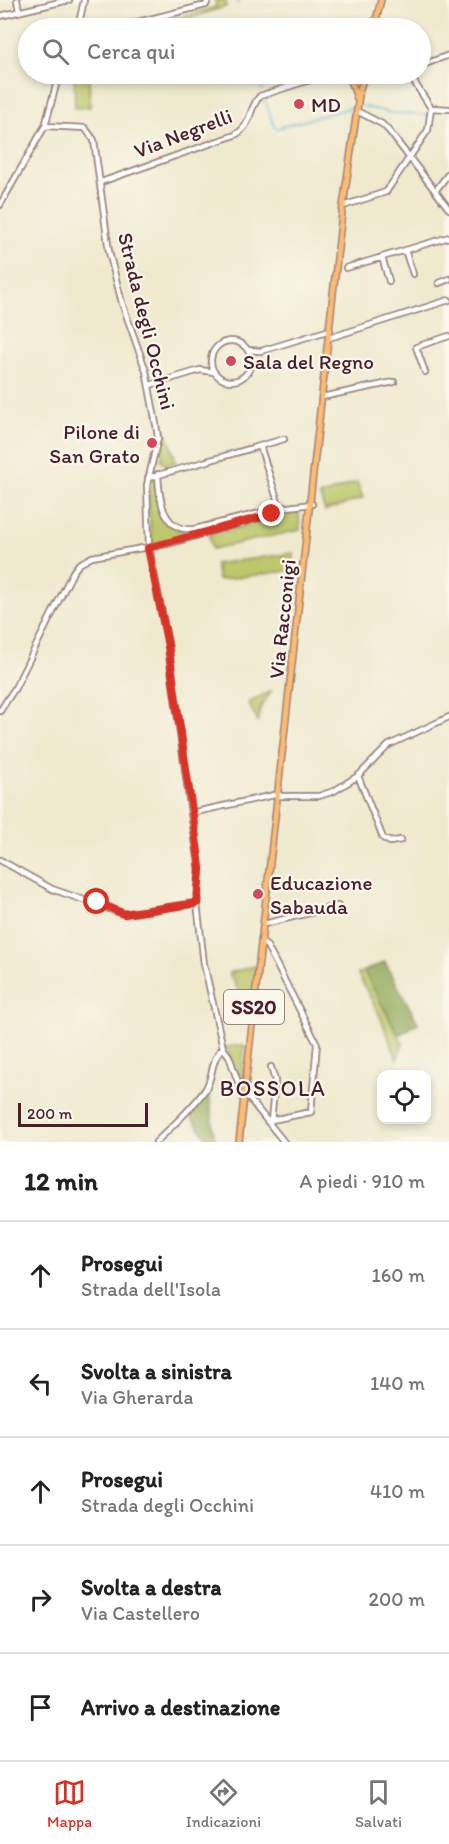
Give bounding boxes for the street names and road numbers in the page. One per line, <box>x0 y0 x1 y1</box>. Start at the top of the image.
street label: Via Negrelli <box>130 103 236 163</box>
street label: Strada degli Occhini <box>113 230 181 412</box>
street label: Via Racconigi <box>263 558 301 680</box>
road number: SS20 <box>224 990 284 1024</box>

